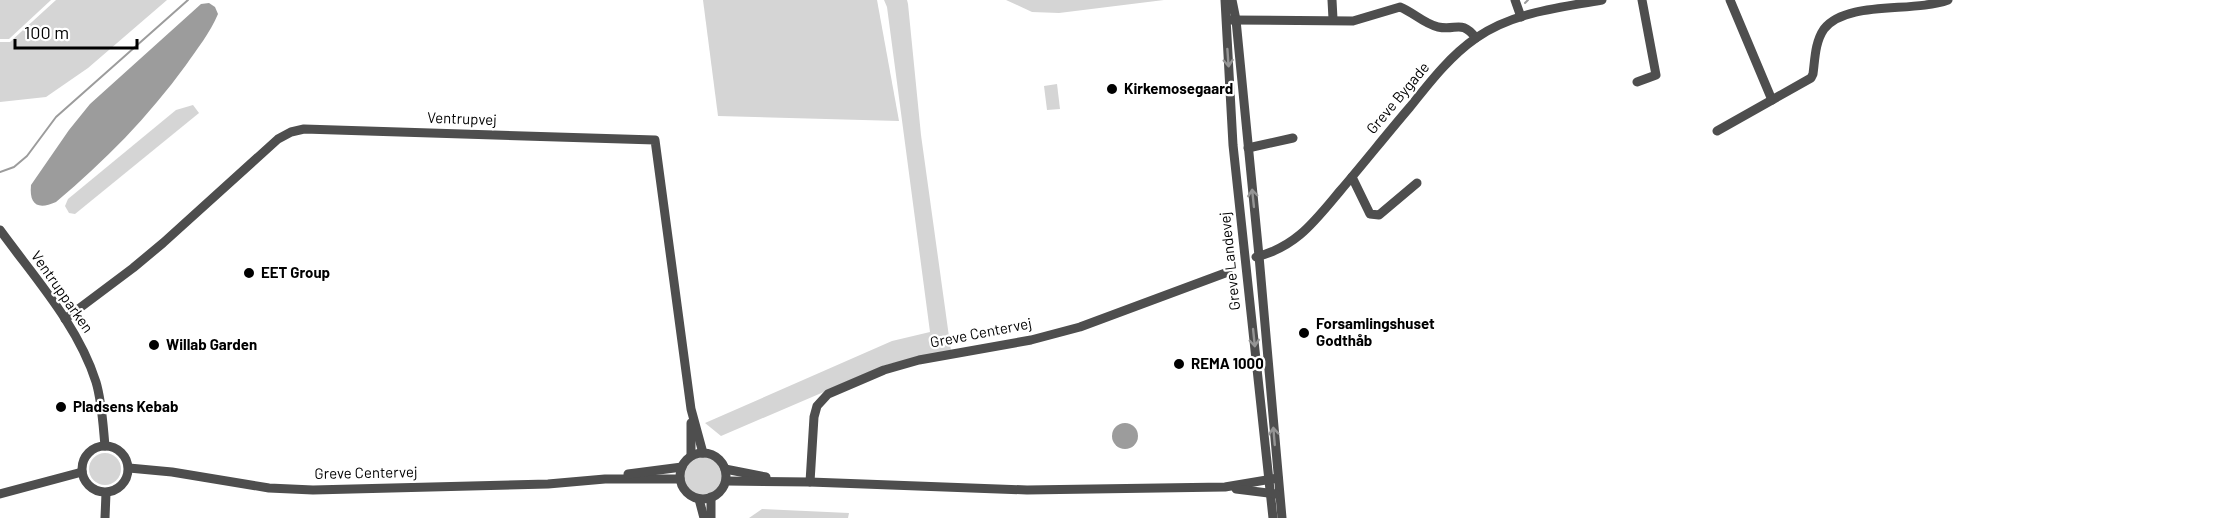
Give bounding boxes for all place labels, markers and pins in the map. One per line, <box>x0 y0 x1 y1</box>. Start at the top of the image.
place label: Kirkemosegaard <box>1124 79 1233 97</box>
marker: Kirkemosegaard <box>1105 82 1119 96</box>
place label: EET Group <box>261 263 330 281</box>
marker: EET Group <box>242 266 256 280</box>
place label: Forsamlingshuset Godthåb <box>1316 314 1435 349</box>
marker: Forsamlingshuset Godthåb <box>1297 326 1311 340</box>
place label: Willab Garden <box>166 335 257 353</box>
marker: Willab Garden <box>147 338 161 352</box>
place label: REMA 1000 <box>1191 354 1264 372</box>
marker: REMA 1000 <box>1172 357 1186 371</box>
place label: Pladsens Kebab <box>73 397 178 415</box>
marker: Pladsens Kebab <box>54 400 68 414</box>

